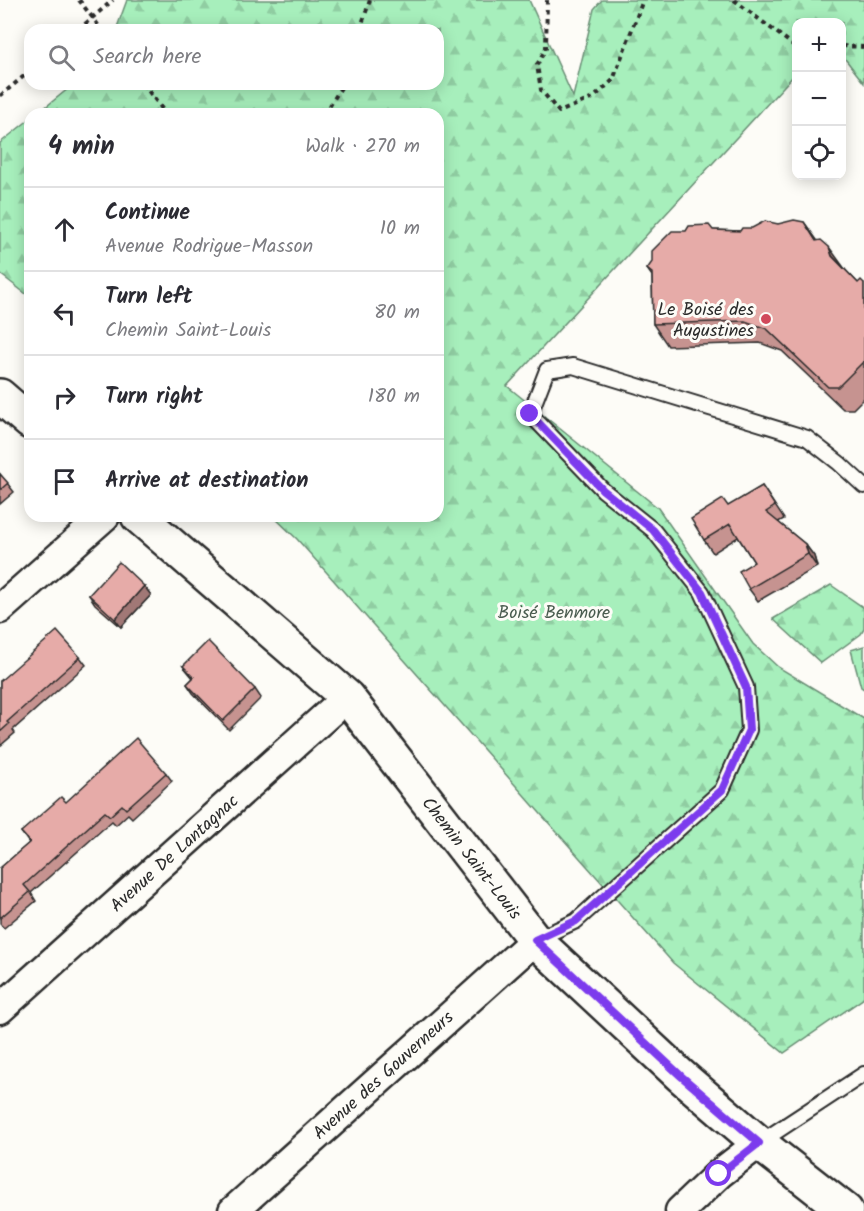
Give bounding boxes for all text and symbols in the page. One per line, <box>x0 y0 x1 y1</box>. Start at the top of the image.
map controls <box>792 18 846 180</box>
button: + <box>792 18 846 72</box>
search box <box>24 24 444 90</box>
text: Search here <box>93 40 201 75</box>
icon: search <box>45 41 78 74</box>
button: − <box>792 72 846 126</box>
text: 4 min <box>48 126 115 168</box>
button: locate <box>792 126 846 180</box>
text: Walk · 270 m <box>305 131 420 163</box>
text: Continue <box>105 196 190 231</box>
icon: ahead <box>48 213 81 246</box>
text: 10 m <box>380 213 420 245</box>
text: Avenue Rodrigue-Masson <box>105 231 313 263</box>
text: Turn left <box>105 280 192 315</box>
place label: Le Boisé des Augustines <box>657 296 754 346</box>
icon: left <box>48 297 81 330</box>
text: 80 m <box>374 297 420 329</box>
marker: Le Boisé des Augustines <box>759 312 773 326</box>
text: Chemin Saint-Louis <box>105 315 271 347</box>
text: Turn right <box>105 380 203 415</box>
icon: right <box>48 381 81 414</box>
text: 180 m <box>368 381 420 413</box>
route end <box>516 400 542 426</box>
text: Arrive at destination <box>105 464 308 499</box>
icon: arrive <box>48 465 81 498</box>
park label: Boisé Benmore <box>498 599 610 628</box>
street label: Avenue De Lantagnac <box>104 788 246 920</box>
street label: Chemin Saint-Louis <box>413 791 529 927</box>
street label: Avenue des Gouverneurs <box>307 1004 461 1148</box>
route start <box>705 1160 731 1186</box>

